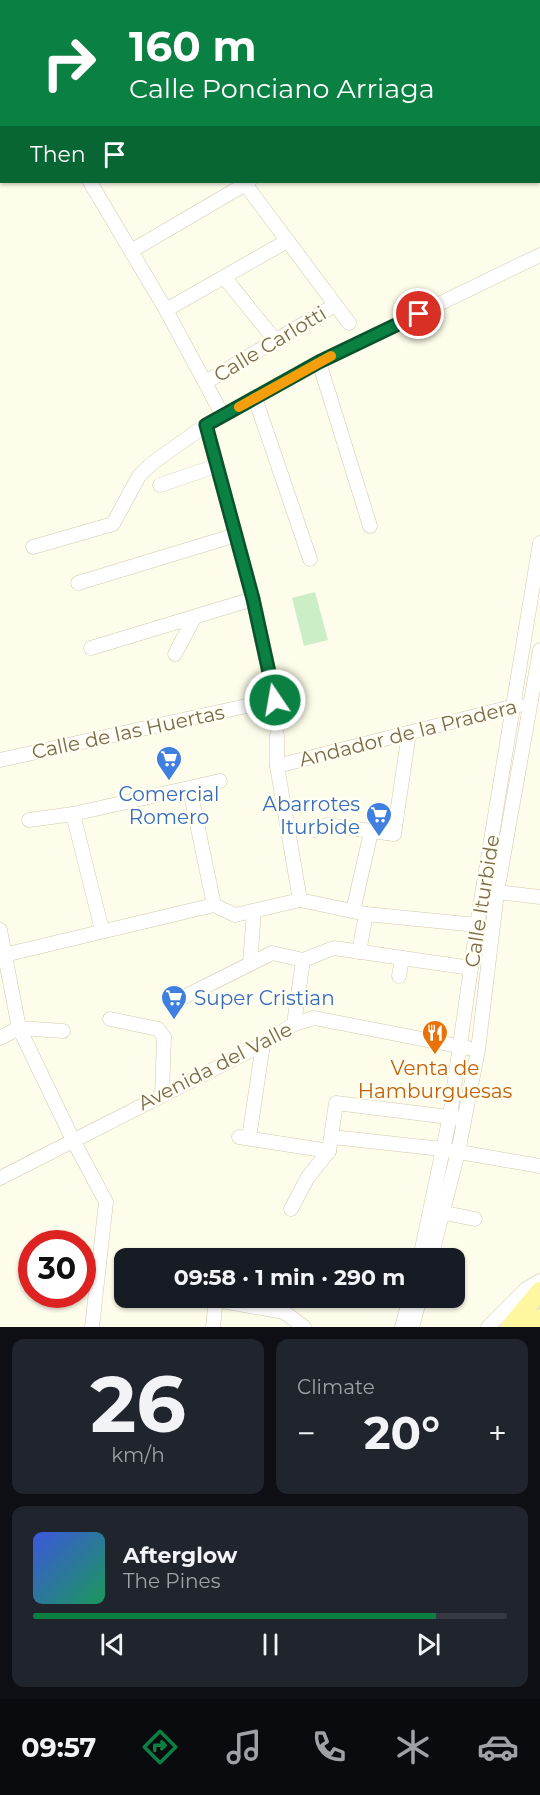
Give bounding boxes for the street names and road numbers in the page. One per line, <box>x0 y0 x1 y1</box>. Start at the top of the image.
street label: Calle Carlotti <box>209 301 331 387</box>
street label: Andador de la Pradera <box>297 694 519 772</box>
street label: Calle de las Huertas <box>29 700 227 764</box>
street label: Calle Iturbide <box>460 833 504 969</box>
street label: Avenida del Valle <box>134 1017 296 1115</box>

